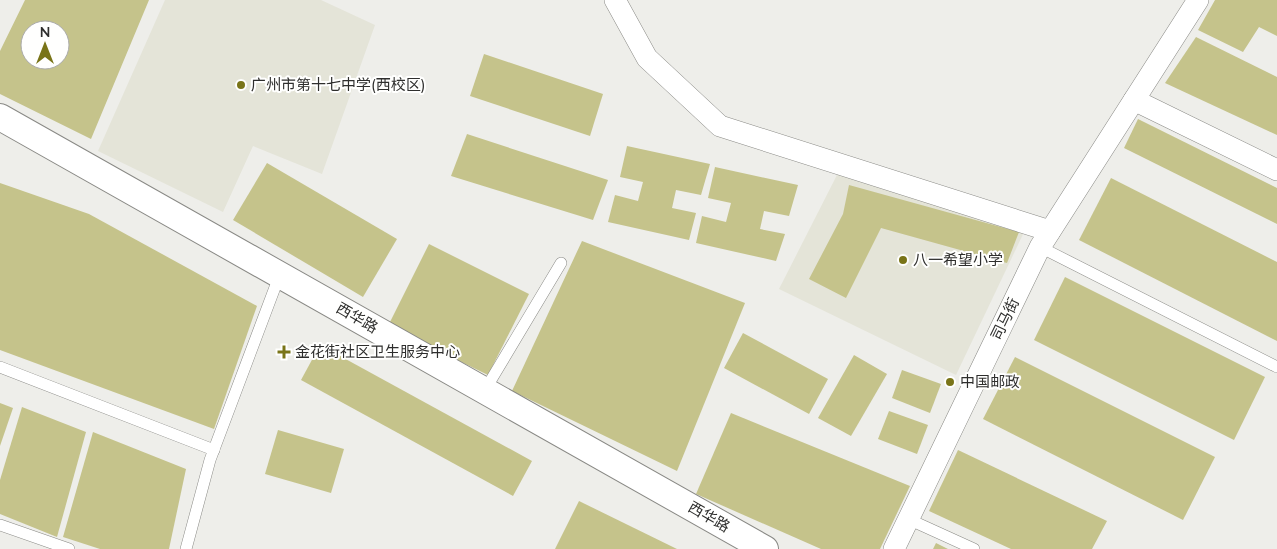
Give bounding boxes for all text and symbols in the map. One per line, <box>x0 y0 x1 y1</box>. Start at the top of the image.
north arrow <box>20 20 70 70</box>
text: N <box>40 23 50 41</box>
place label: 广州市第十七中学(西校区) <box>251 75 426 94</box>
marker: 广州市第十七中学(西校区) <box>235 79 247 91</box>
place label: 八一希望小学 <box>913 250 1003 269</box>
marker: 八一希望小学 <box>897 254 909 266</box>
street label: 司马街 <box>986 294 1023 343</box>
street label: 西华路 <box>333 298 381 337</box>
place label: 金花街社区卫生服务中心 <box>295 342 460 361</box>
marker: 金花街社区卫生服务中心 <box>277 345 291 359</box>
place label: 中国邮政 <box>960 372 1020 391</box>
marker: 中国邮政 <box>944 376 956 388</box>
street label: 西华路 <box>685 497 733 536</box>

